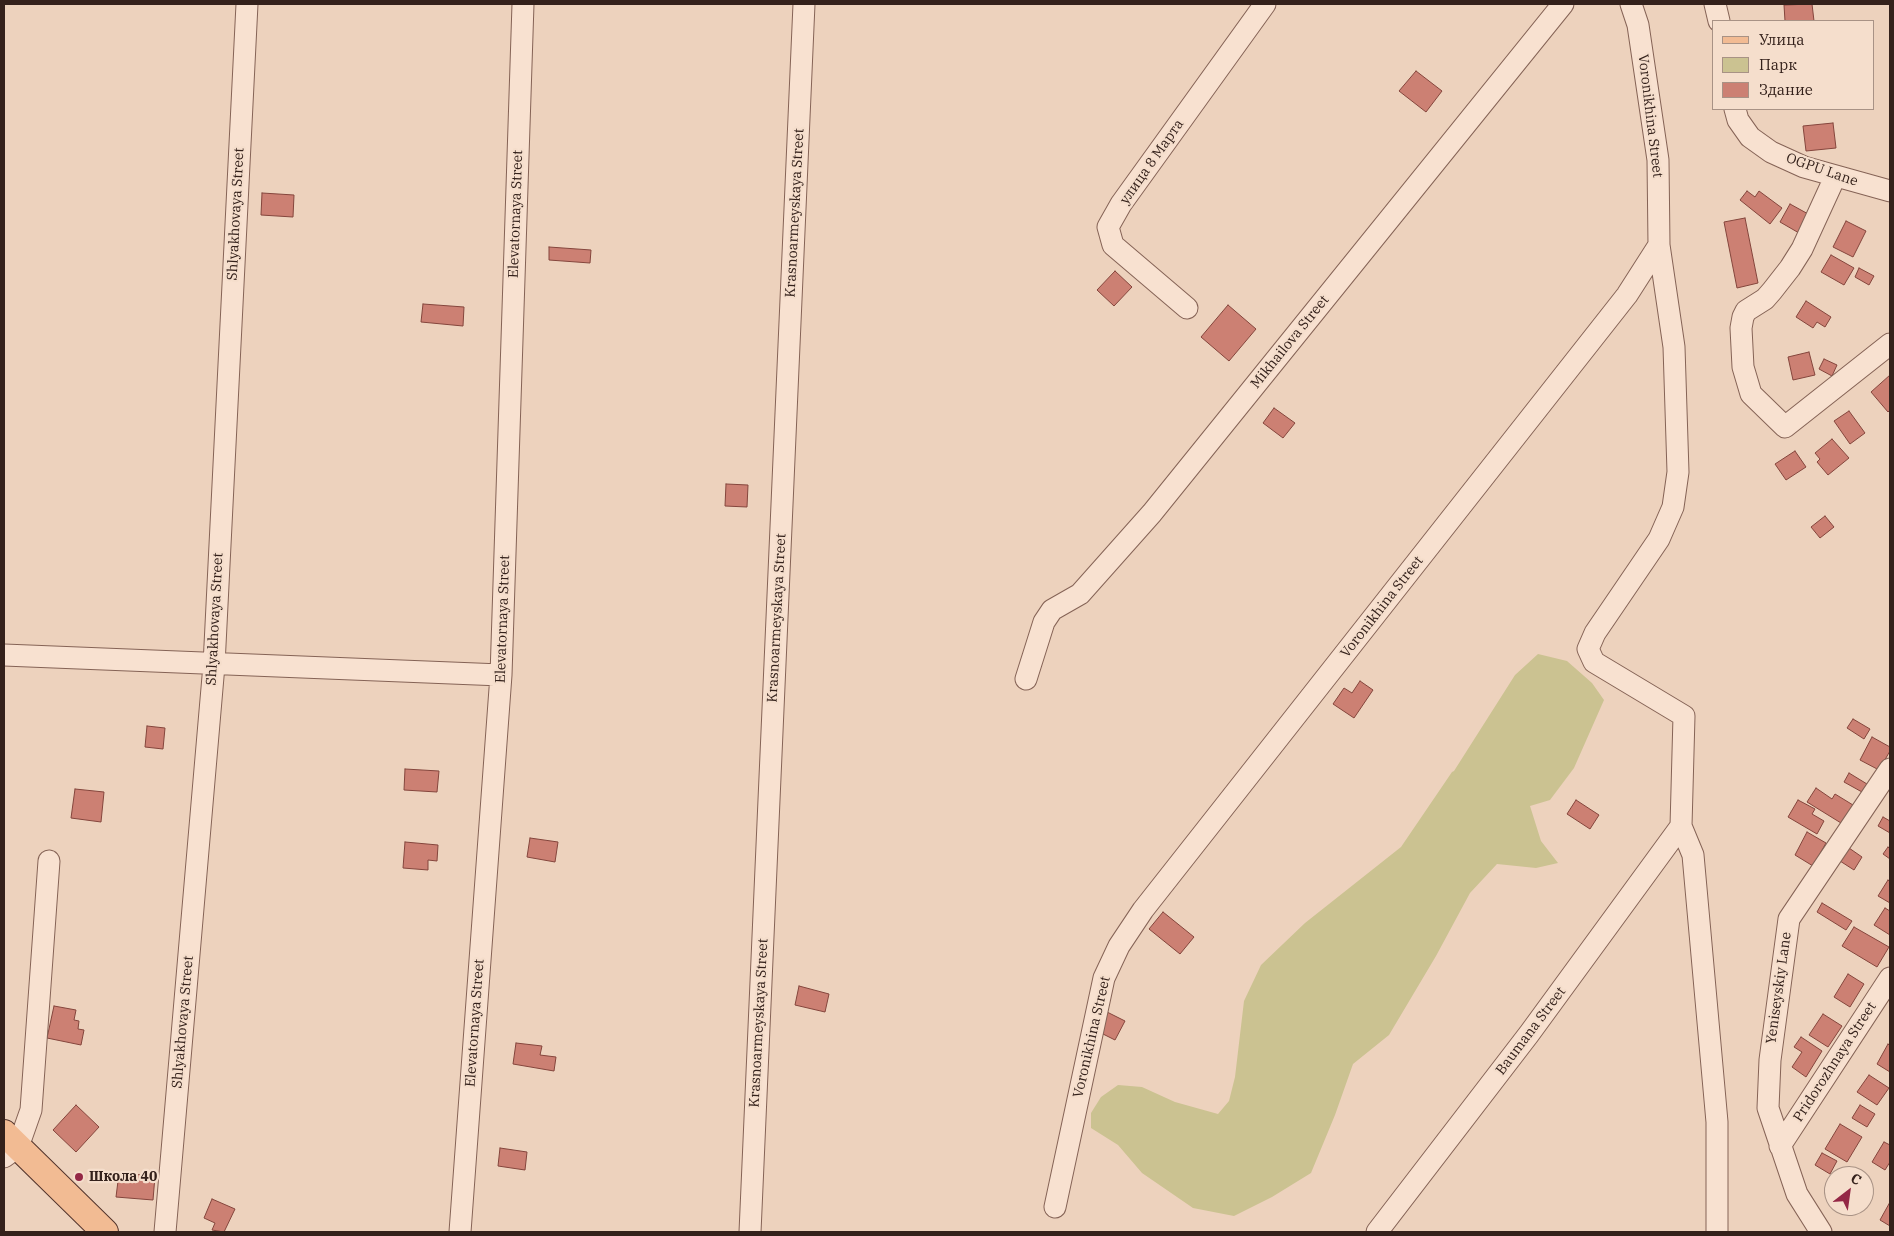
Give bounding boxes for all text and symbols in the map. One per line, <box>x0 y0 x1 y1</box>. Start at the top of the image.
legend <box>1712 20 1874 110</box>
text: Улица <box>1759 30 1804 49</box>
street label: Voronikhina Street <box>1634 53 1666 179</box>
text: Парк <box>1759 55 1797 74</box>
text: Здание <box>1759 80 1813 99</box>
street label: улица 8 Марта <box>1116 116 1188 208</box>
street label: Krasnoarmeyskaya Street <box>782 128 808 298</box>
street label: Shlyakhovaya Street <box>224 147 248 281</box>
street label: Elevatornaya Street <box>505 150 527 278</box>
street label: OGPU Lane <box>1784 150 1860 190</box>
street label: Mikhailova Street <box>1247 292 1333 392</box>
street label: Krasnoarmeyskaya Street <box>764 533 790 703</box>
street label: Shlyakhovaya Street <box>203 552 227 686</box>
street label: Voronikhina Street <box>1337 553 1427 661</box>
street label: Elevatornaya Street <box>492 555 514 683</box>
street label: Yeniseyskiy Lane <box>1763 931 1795 1045</box>
street label: Krasnoarmeyskaya Street <box>746 938 772 1108</box>
street label: Shlyakhovaya Street <box>169 955 197 1089</box>
street label: Elevatornaya Street <box>462 958 488 1088</box>
street label: Voronikhina Street <box>1070 975 1114 1099</box>
street label: Baumana Street <box>1492 984 1570 1078</box>
street label: Pridorozhnaya Street <box>1790 999 1880 1125</box>
north arrow <box>1824 1166 1874 1216</box>
place label: Школа 40 <box>89 1169 157 1185</box>
text: С <box>1847 1169 1865 1189</box>
marker: Школа 40 <box>73 1171 85 1183</box>

